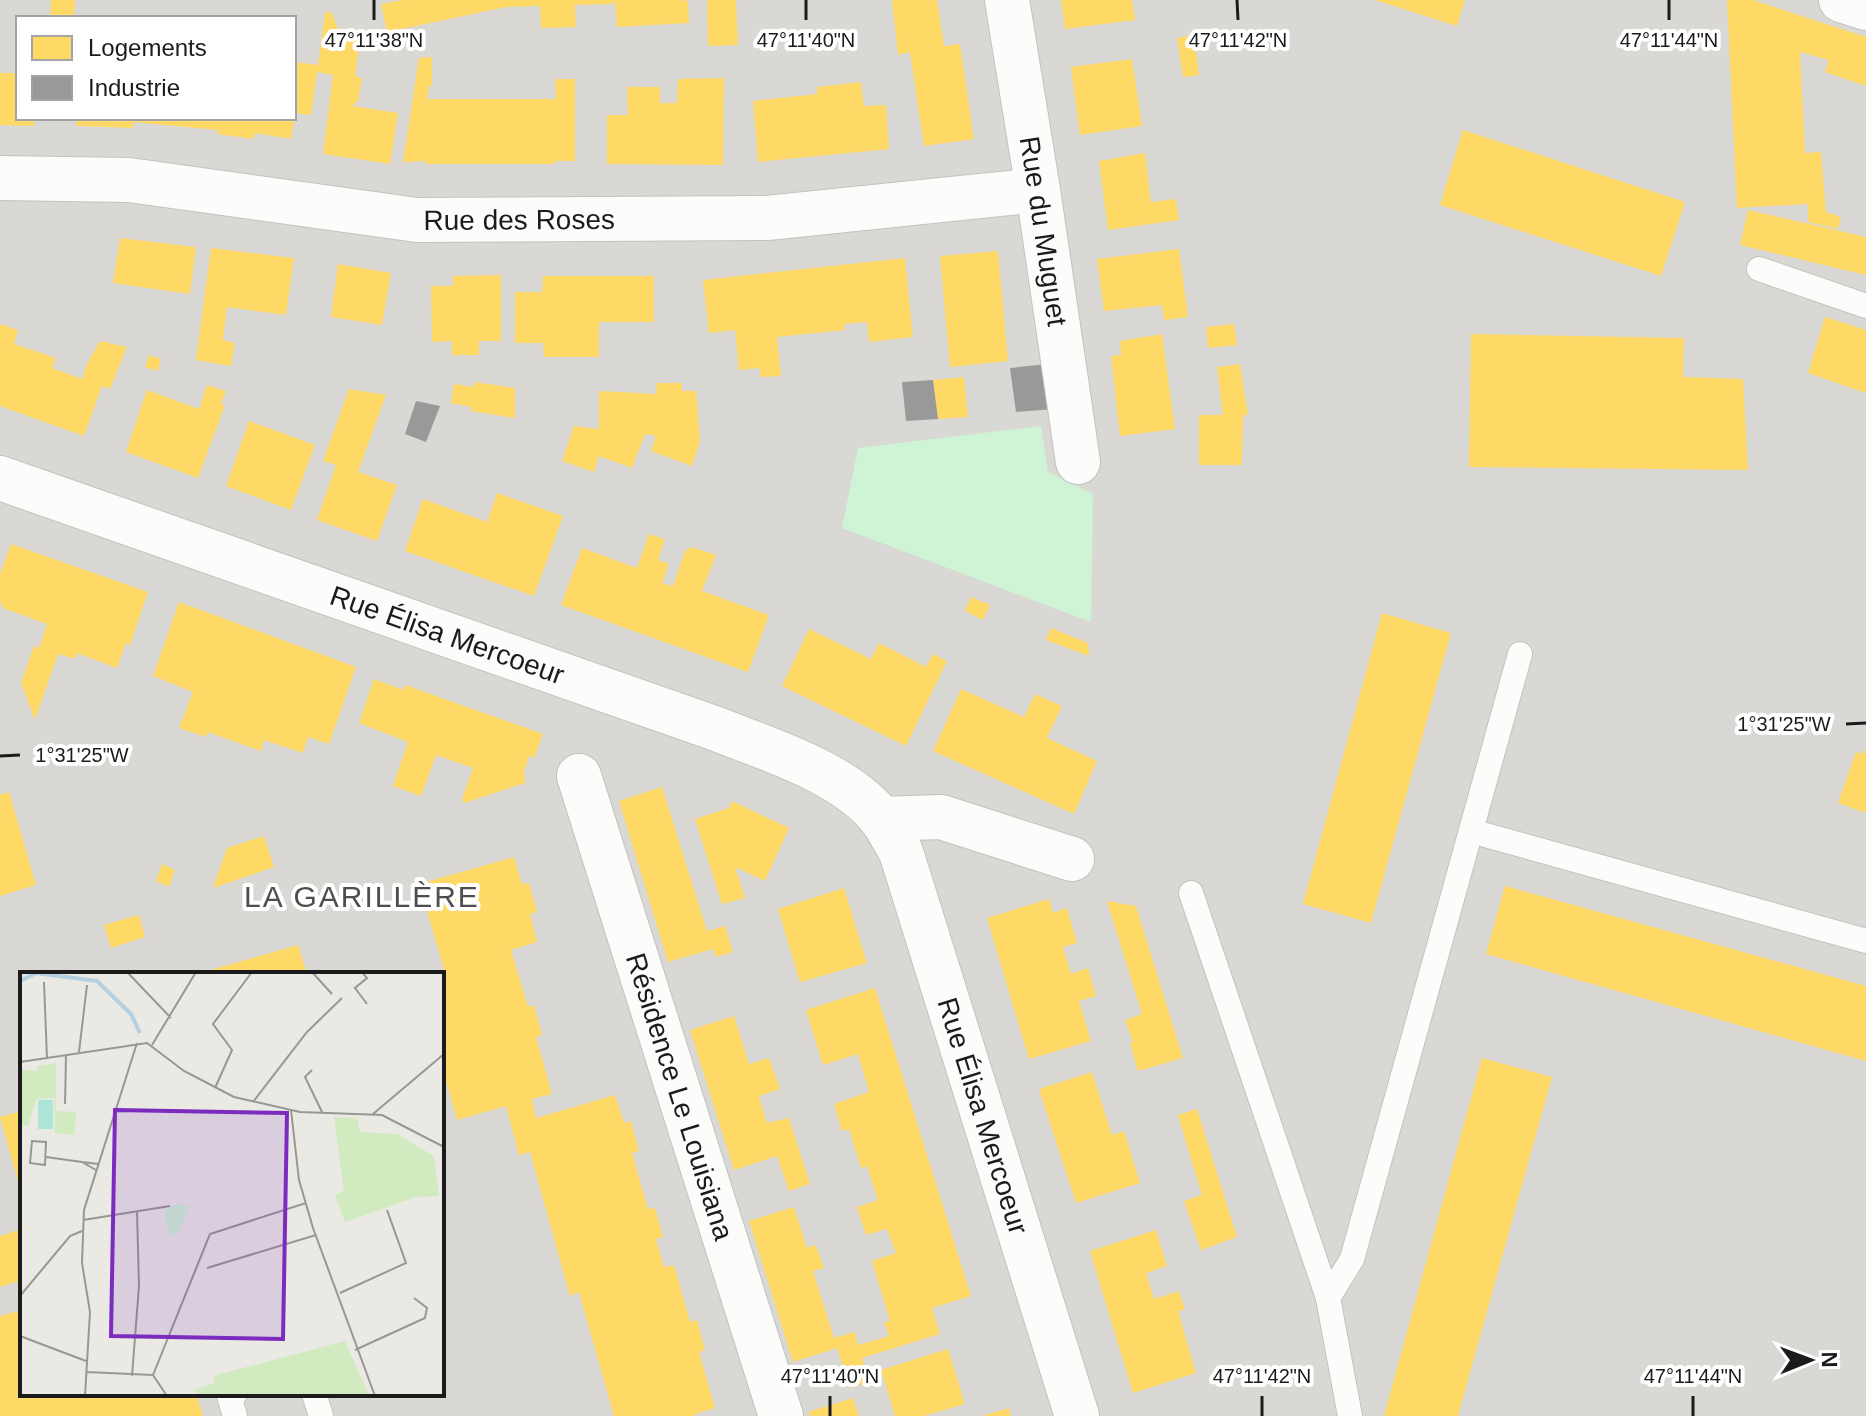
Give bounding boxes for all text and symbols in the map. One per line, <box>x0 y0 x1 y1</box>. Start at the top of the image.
legend <box>16 16 296 120</box>
text: 47°11'38"N <box>325 29 423 51</box>
text: 47°11'40"N <box>757 29 855 51</box>
text: 47°11'42"N <box>1189 29 1287 51</box>
text: 47°11'44"N <box>1620 29 1718 51</box>
text: Logements <box>88 34 207 61</box>
text: Industrie <box>88 74 180 101</box>
street label: Rue du Muguet <box>1014 134 1073 328</box>
street label: Rue des Roses <box>423 203 615 235</box>
street label: Rue Élisa Mercoeur <box>326 579 569 690</box>
text: 1°31'25"W <box>1737 713 1831 735</box>
text: 1°31'25"W <box>35 744 129 766</box>
district label: LA GARILLÈRE <box>244 880 480 913</box>
street label: Résidence Le Louisiana <box>620 949 740 1244</box>
inset map <box>20 972 444 1396</box>
street label: Rue Élisa Mercoeur <box>932 994 1035 1238</box>
north arrow <box>1770 1320 1850 1400</box>
text: N <box>1817 1351 1842 1368</box>
text: 47°11'40"N <box>781 1365 879 1387</box>
text: 47°11'42"N <box>1213 1365 1311 1387</box>
text: 47°11'44"N <box>1644 1365 1742 1387</box>

